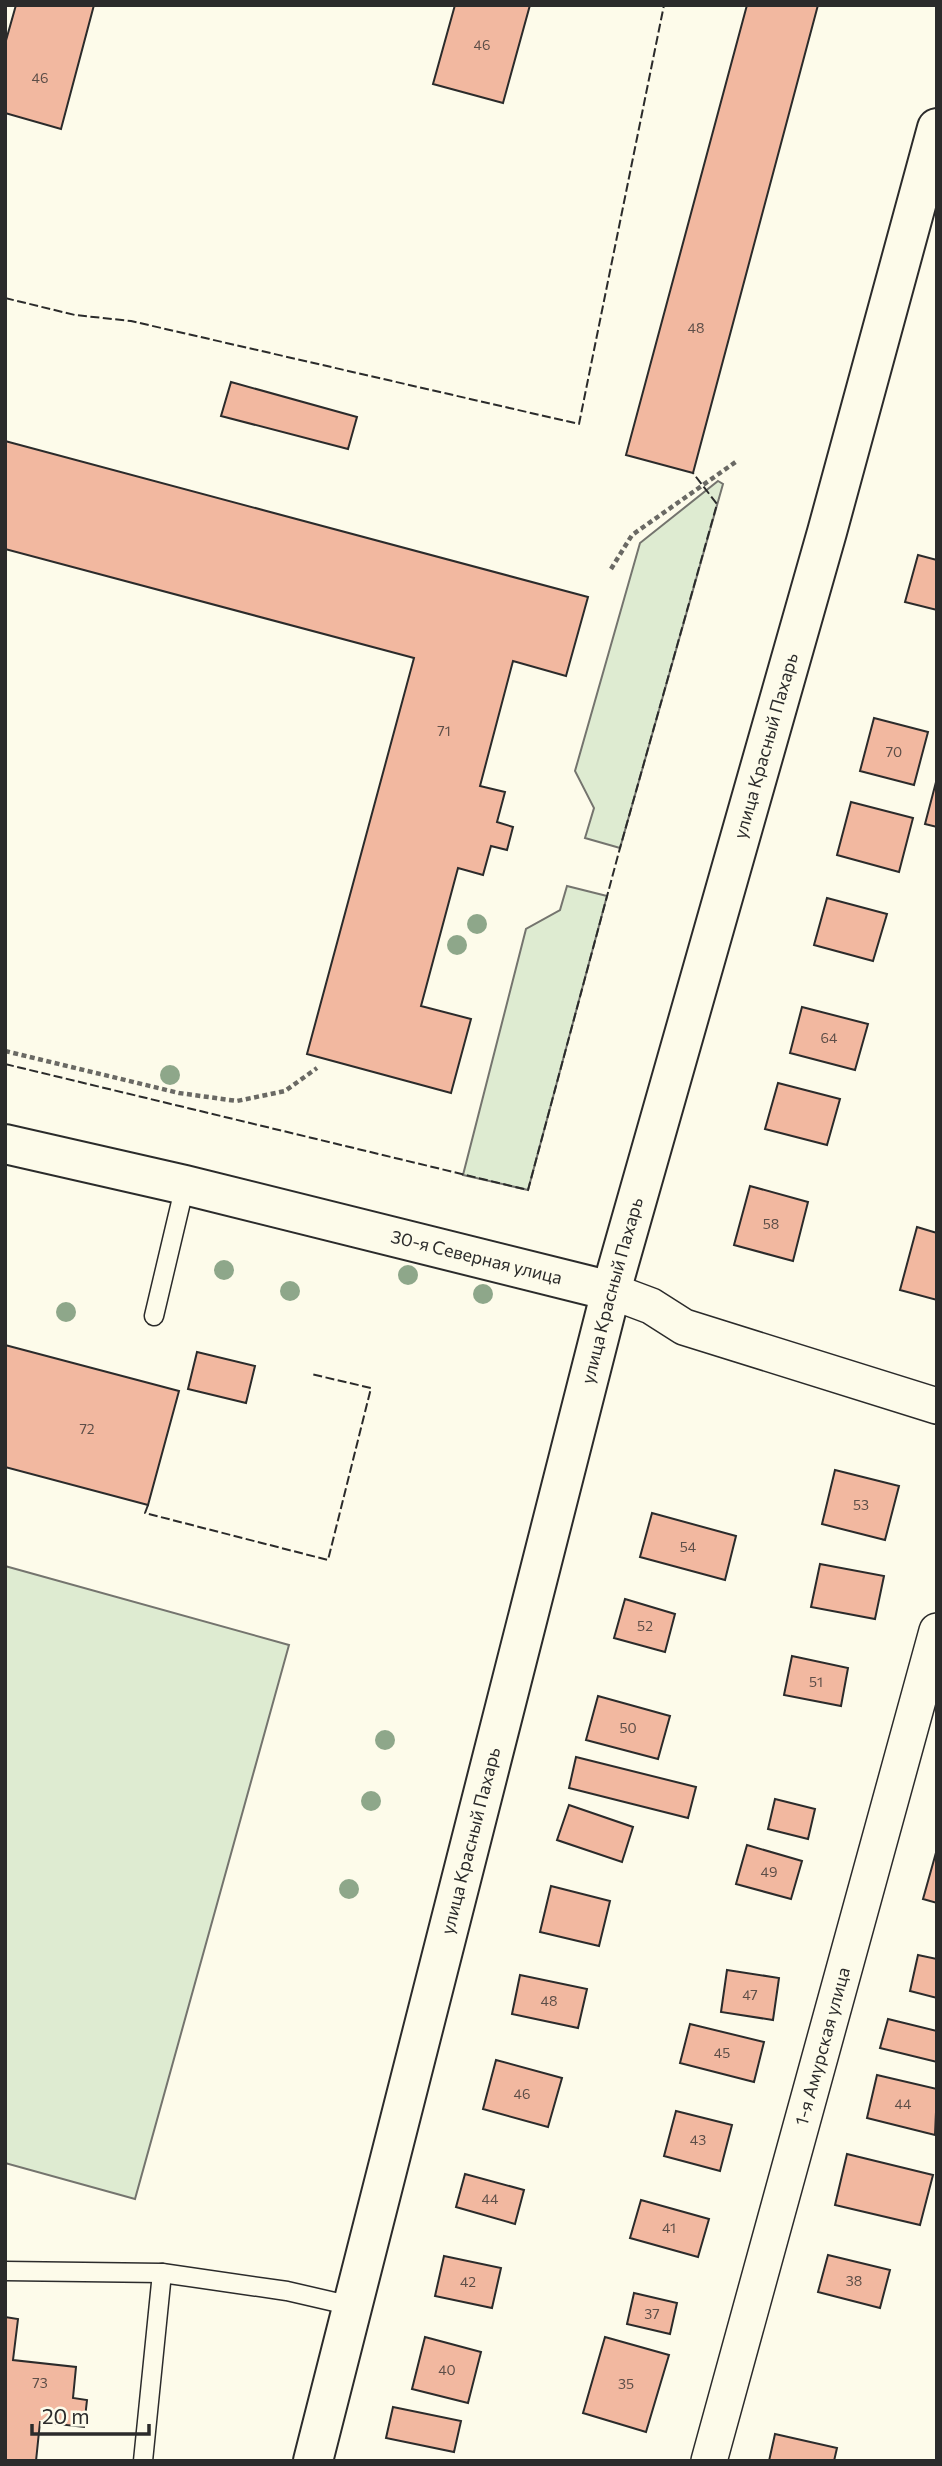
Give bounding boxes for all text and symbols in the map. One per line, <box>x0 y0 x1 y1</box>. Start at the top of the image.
house number: 46 <box>474 36 490 53</box>
house number: 46 <box>32 69 48 86</box>
house number: 48 <box>688 319 704 336</box>
street label: улица Красный Пахарь <box>728 650 802 841</box>
house number: 71 <box>437 722 451 739</box>
house number: 70 <box>886 743 902 760</box>
house number: 64 <box>821 1029 838 1046</box>
street label: улица Красный Пахарь <box>576 1195 647 1386</box>
house number: 58 <box>763 1215 779 1232</box>
street label: 30-я Северная улица <box>389 1225 565 1288</box>
house number: 72 <box>79 1420 95 1437</box>
house number: 53 <box>853 1496 869 1513</box>
house number: 54 <box>680 1538 697 1555</box>
house number: 52 <box>637 1617 653 1634</box>
house number: 51 <box>809 1673 823 1690</box>
house number: 50 <box>619 1719 637 1736</box>
street label: улица Красный Пахарь <box>436 1745 504 1936</box>
house number: 49 <box>761 1863 777 1880</box>
street label: 1-я Амурская улица <box>790 1964 854 2128</box>
house number: 47 <box>742 1986 758 2003</box>
house number: 48 <box>541 1992 557 2009</box>
house number: 45 <box>714 2044 730 2061</box>
house number: 46 <box>514 2085 530 2102</box>
house number: 44 <box>895 2095 912 2112</box>
house number: 43 <box>690 2131 706 2148</box>
house number: 44 <box>482 2190 499 2207</box>
house number: 41 <box>662 2219 676 2236</box>
house number: 38 <box>846 2272 862 2289</box>
house number: 42 <box>460 2273 476 2290</box>
house number: 37 <box>644 2305 660 2322</box>
house number: 40 <box>438 2361 456 2378</box>
house number: 73 <box>32 2374 48 2391</box>
house number: 35 <box>618 2375 634 2392</box>
scale bar <box>32 2392 149 2436</box>
text: 20 m <box>42 2403 90 2428</box>

